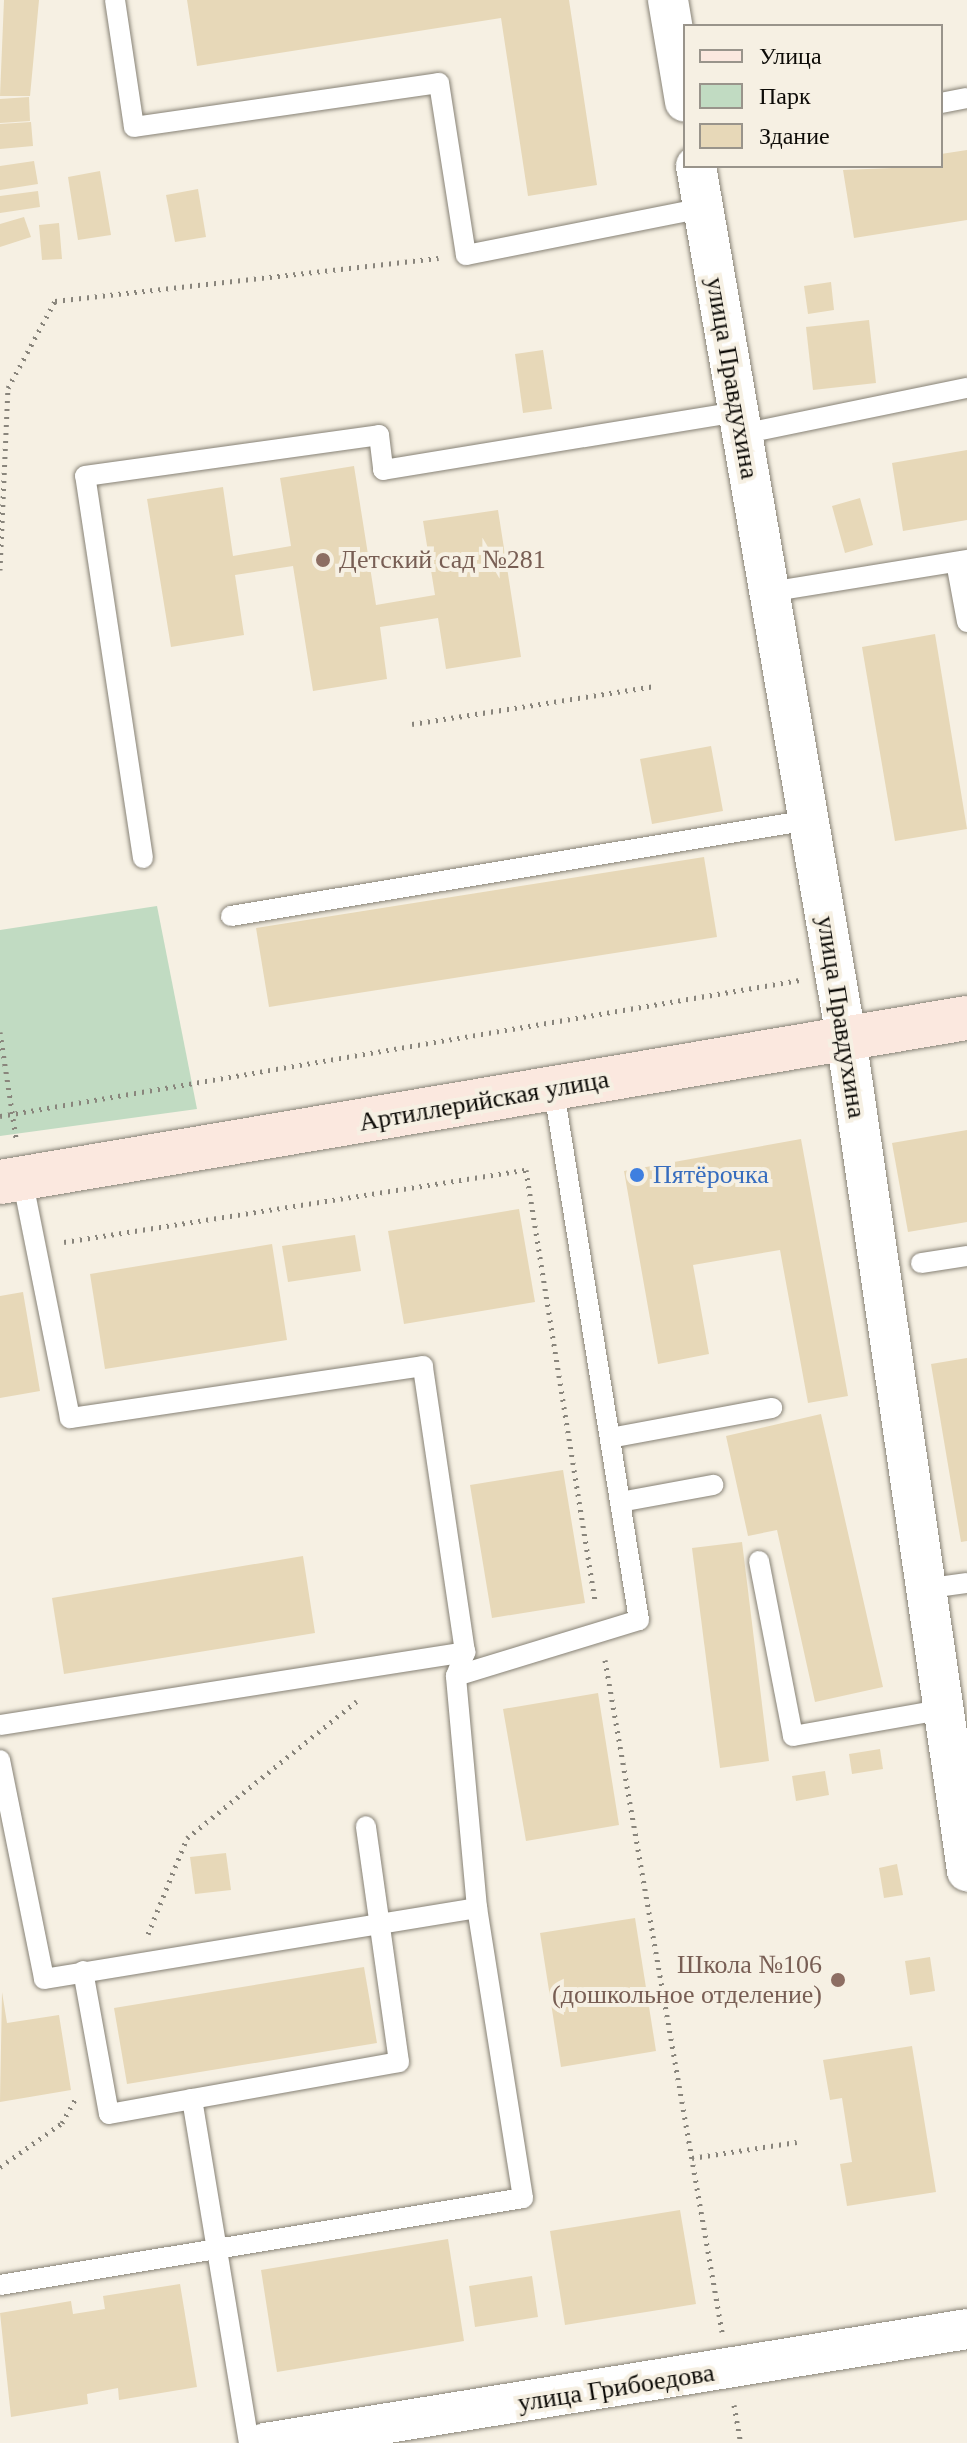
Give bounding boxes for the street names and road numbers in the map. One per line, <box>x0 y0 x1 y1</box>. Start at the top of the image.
street label: улица Правдухина <box>699 275 765 481</box>
street label: улица Правдухина <box>810 914 872 1120</box>
street label: Артиллерийская улица <box>357 1064 611 1138</box>
street label: улица Грибоедова <box>516 2357 716 2419</box>

